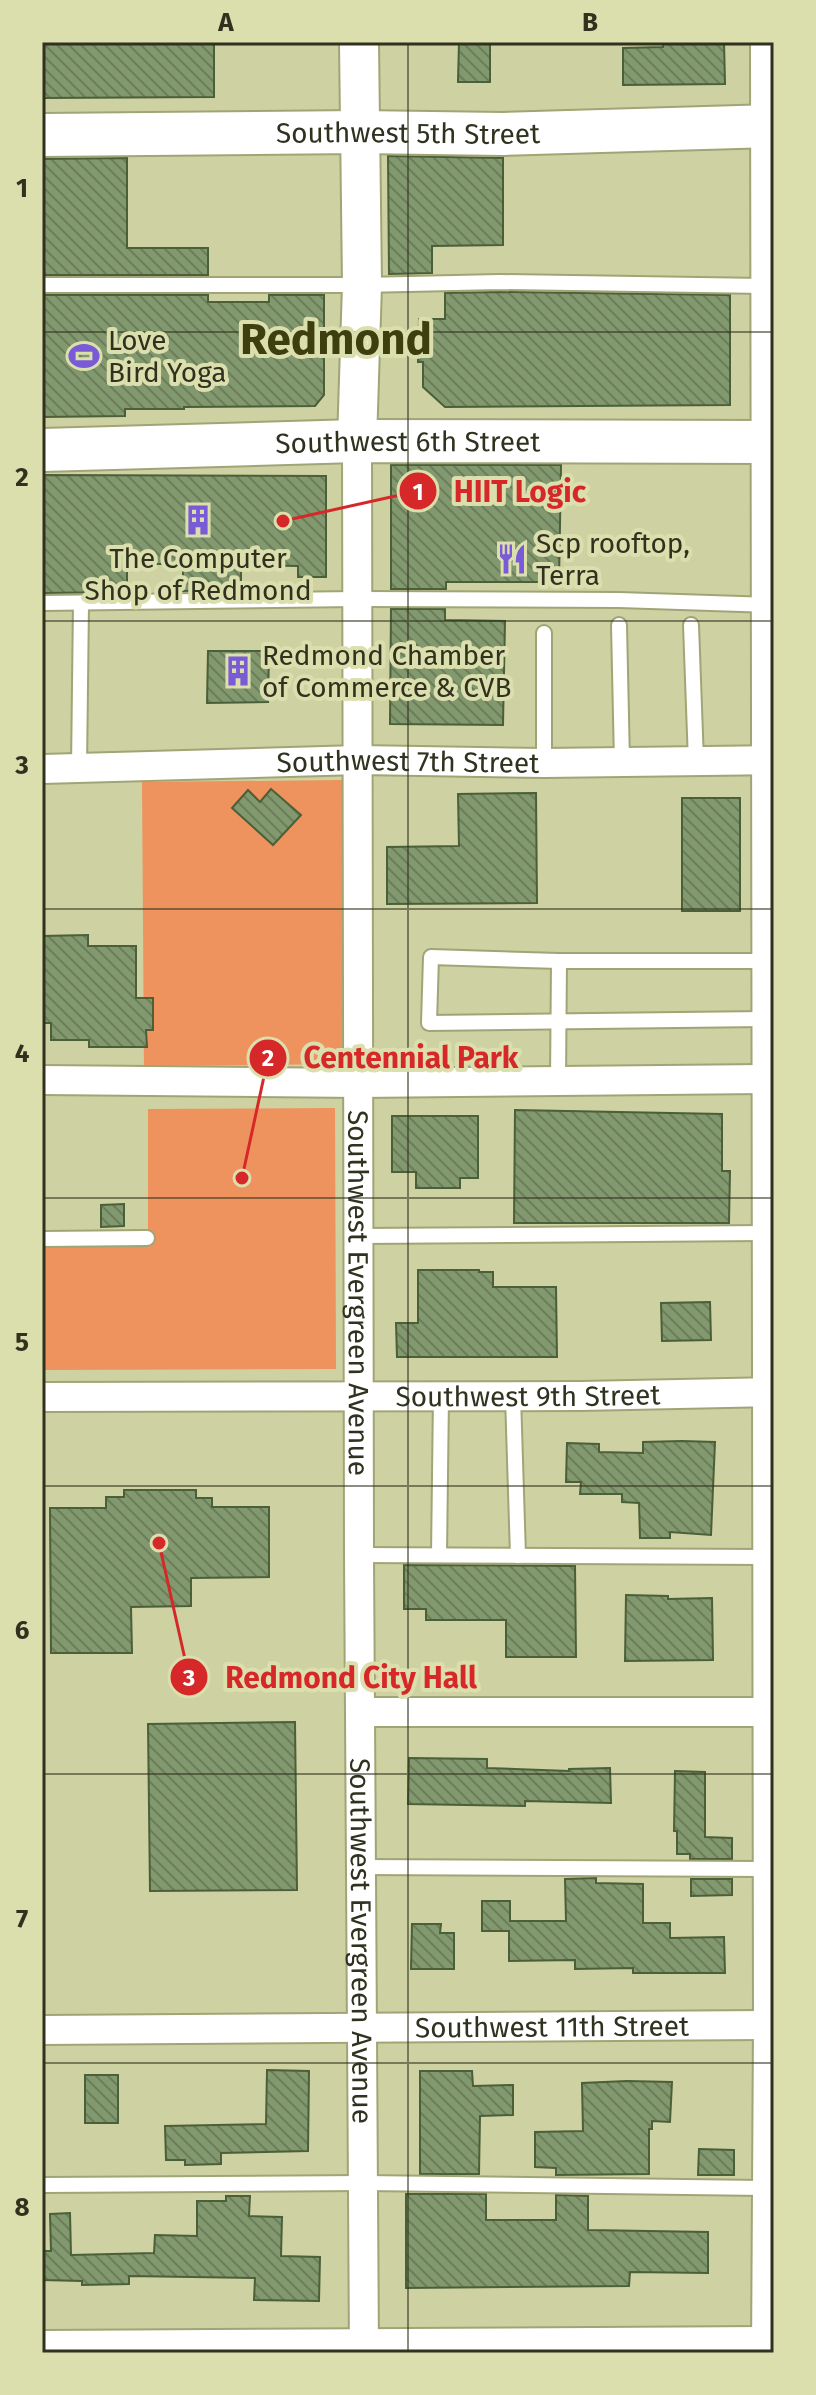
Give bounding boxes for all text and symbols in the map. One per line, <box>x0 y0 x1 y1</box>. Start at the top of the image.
text: A <box>217 7 234 38</box>
text: B <box>582 7 598 38</box>
street label: Southwest 5th Street <box>276 116 541 151</box>
text: 1 <box>16 173 28 204</box>
district label: Redmond <box>240 313 432 366</box>
place label: Love Bird Yoga <box>108 324 226 389</box>
sports icon: Love Bird Yoga <box>67 339 101 373</box>
street label: Southwest 6th Street <box>275 425 541 460</box>
text: 2 <box>15 462 29 493</box>
callout: HIIT Logic <box>398 464 602 518</box>
text: HIIT Logic <box>454 474 587 510</box>
text: 1 <box>412 478 424 506</box>
building icon: The Computer Shop of Redmond <box>181 503 215 537</box>
place label: Scp rooftop, Terra <box>536 527 690 592</box>
place label: The Computer Shop of Redmond <box>84 542 312 607</box>
restaurant icon: Scp rooftop, Terra <box>495 542 529 576</box>
place label: Redmond Chamber of Commerce & CVB <box>262 639 511 704</box>
building icon: Redmond Chamber of Commerce & CVB <box>221 654 255 688</box>
street label: Southwest 7th Street <box>276 744 540 780</box>
text: 3 <box>14 750 29 781</box>
callout: Centennial Park <box>248 1031 534 1085</box>
text: 4 <box>15 1038 30 1069</box>
text: Centennial Park <box>304 1040 519 1076</box>
text: 2 <box>262 1044 274 1072</box>
street label: Southwest Evergreen Avenue <box>341 1110 375 1476</box>
text: 5 <box>15 1327 29 1358</box>
street label: Southwest 9th Street <box>395 1378 662 1413</box>
text: 6 <box>15 1615 30 1646</box>
callout: Redmond City Hall <box>169 1650 493 1704</box>
text: Redmond City Hall <box>225 1660 477 1696</box>
text: 3 <box>182 1664 195 1692</box>
street label: Southwest Evergreen Avenue <box>343 1758 379 2124</box>
text: 7 <box>16 1904 28 1935</box>
street label: Southwest 11th Street <box>415 2010 690 2044</box>
text: 8 <box>14 2192 30 2223</box>

